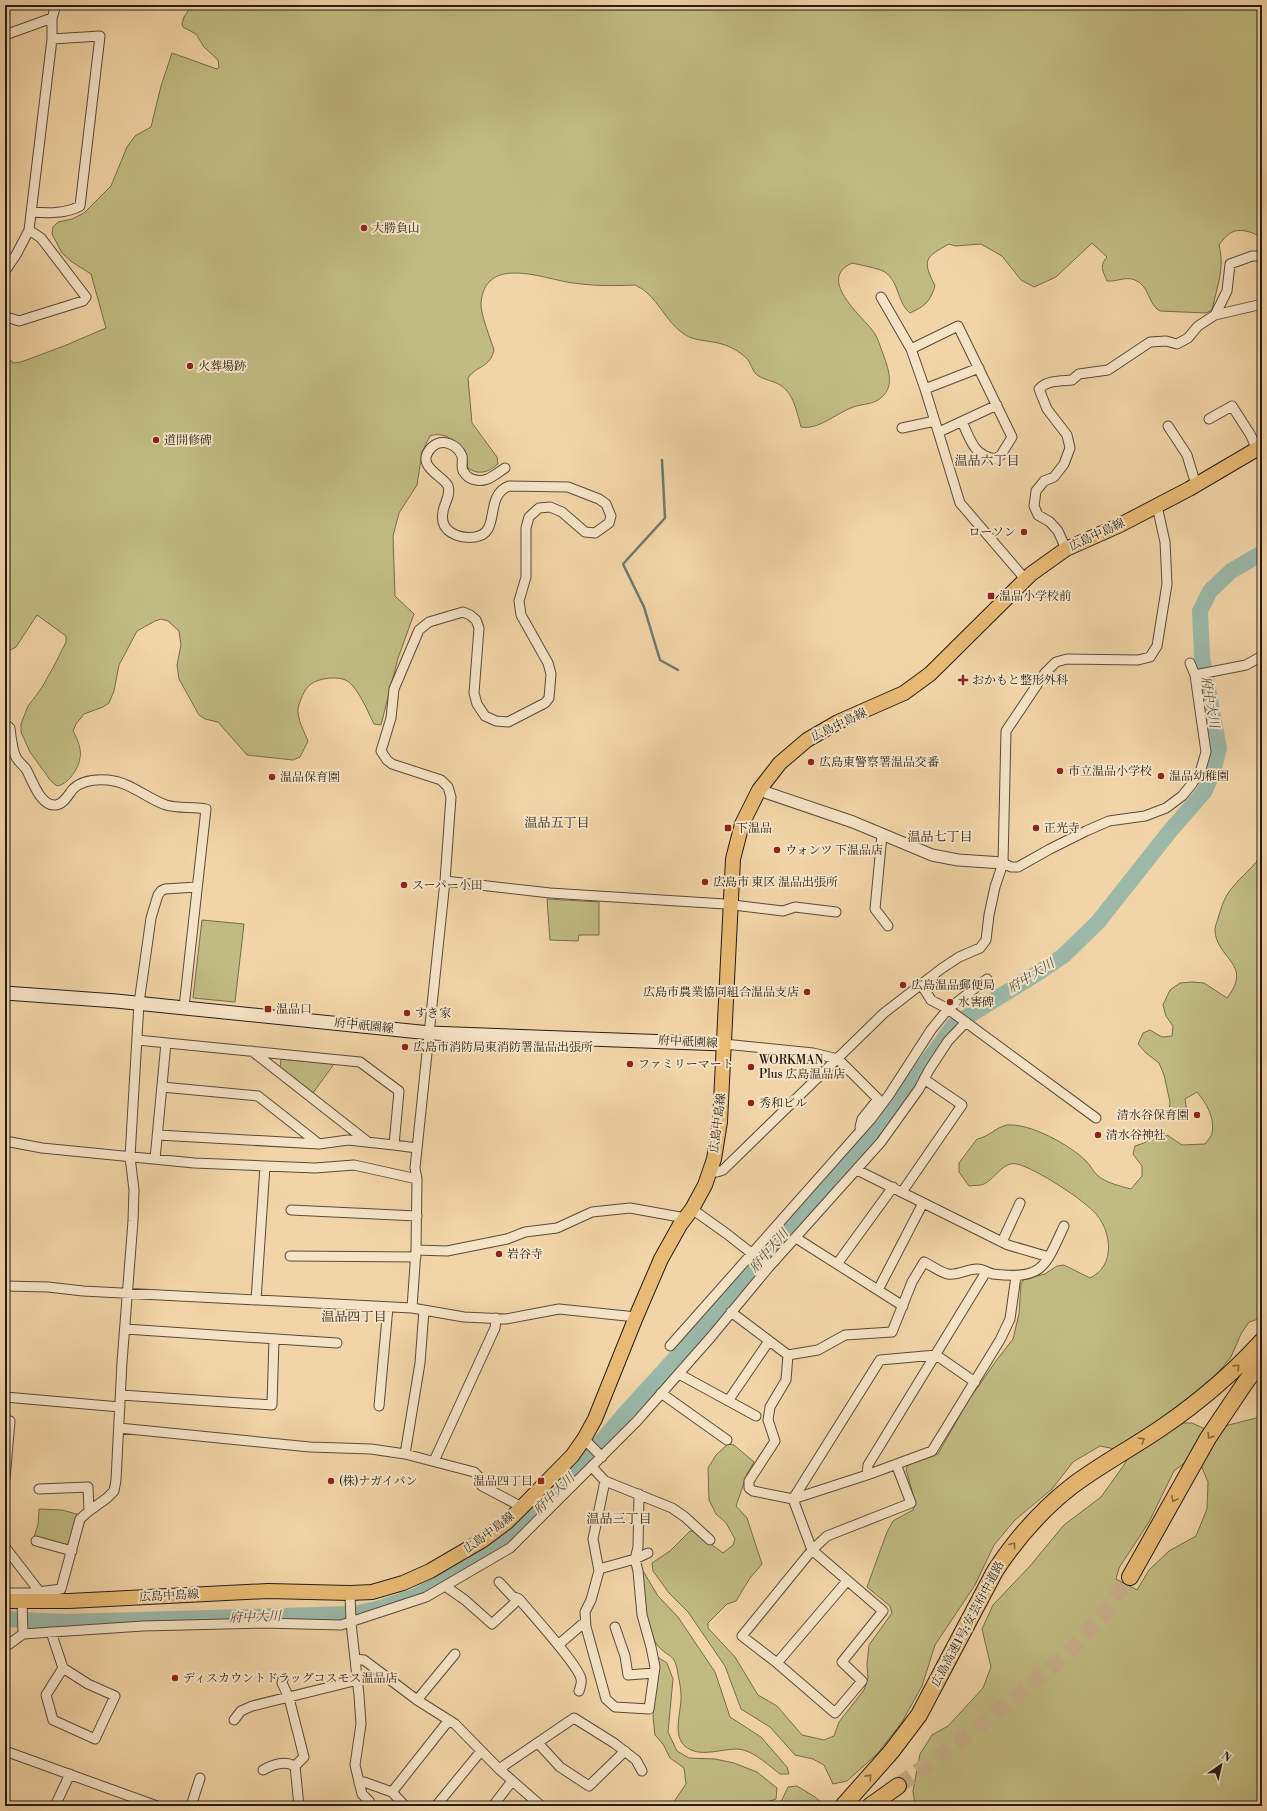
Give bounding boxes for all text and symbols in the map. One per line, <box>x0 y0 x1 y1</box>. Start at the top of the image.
place label: 大勝負山 <box>372 221 420 236</box>
marker: 大勝負山 <box>359 223 369 233</box>
place label: 火葬場跡 <box>198 359 246 374</box>
marker: 火葬場跡 <box>185 361 195 371</box>
place label: 道開修碑 <box>164 433 212 448</box>
marker: 道開修碑 <box>151 435 161 445</box>
district label: 温品六丁目 <box>954 453 1020 469</box>
street label: 広島中島線 <box>1067 516 1127 554</box>
place label: ローソン <box>968 525 1016 540</box>
marker: ローソン <box>1019 527 1029 537</box>
place label: 温品小学校前 <box>999 589 1071 604</box>
marker: 温品小学校前 <box>986 591 996 601</box>
place label: おかもと整形外科 <box>972 673 1068 688</box>
marker: おかもと整形外科 <box>957 674 969 686</box>
water label: 府中大川 <box>1198 675 1223 731</box>
street label: 広島中島線 <box>809 705 869 745</box>
place label: 広島東警察署温品交番 <box>819 755 939 770</box>
marker: 広島東警察署温品交番 <box>806 757 816 767</box>
place label: 市立温品小学校 <box>1068 764 1152 779</box>
marker: 市立温品小学校 <box>1055 766 1065 776</box>
place label: 温品幼稚園 <box>1169 769 1229 784</box>
place label: 温品保育園 <box>280 770 340 785</box>
marker: 温品幼稚園 <box>1156 771 1166 781</box>
marker: 温品保育園 <box>267 772 277 782</box>
district label: 温品五丁目 <box>524 815 590 831</box>
place label: 下温品 <box>736 821 772 836</box>
place label: 正光寺 <box>1044 821 1080 836</box>
marker: 下温品 <box>723 823 733 833</box>
marker: 正光寺 <box>1031 823 1041 833</box>
district label: 温品七丁目 <box>907 829 973 845</box>
place label: ウォンツ 下温品店 <box>785 843 883 858</box>
marker: ウォンツ 下温品店 <box>772 845 782 855</box>
place label: 広島市 東区 温品出張所 <box>713 875 838 890</box>
marker: 広島市 東区 温品出張所 <box>700 877 710 887</box>
place label: スーパー小田 <box>412 878 483 893</box>
marker: スーパー小田 <box>399 880 409 890</box>
water label: 府中大川 <box>1005 954 1059 997</box>
place label: 広島温品郵便局 <box>911 978 995 993</box>
marker: 広島温品郵便局 <box>898 980 908 990</box>
place label: 広島市農業協同組合温品支店 <box>643 985 799 1000</box>
marker: 広島市農業協同組合温品支店 <box>802 987 812 997</box>
place label: 水害碑 <box>958 995 994 1010</box>
marker: 水害碑 <box>945 997 955 1007</box>
place label: 温品口 <box>276 1002 312 1017</box>
marker: 温品口 <box>263 1004 273 1014</box>
place label: すき家 <box>415 1006 451 1021</box>
marker: すき家 <box>402 1008 412 1018</box>
street label: 府中祇園線 <box>333 1015 395 1037</box>
street label: 府中祇園線 <box>658 1033 718 1051</box>
place label: 広島市消防局東消防署温品出張所 <box>413 1040 593 1055</box>
marker: 広島市消防局東消防署温品出張所 <box>400 1042 410 1052</box>
place label: WORKMAN Plus 広島温品店 <box>758 1053 845 1082</box>
place label: ファミリーマート <box>638 1057 734 1072</box>
marker: ファミリーマート <box>625 1059 635 1069</box>
marker: WORKMAN Plus 広島温品店 <box>746 1062 756 1072</box>
street label: 広島中島線 <box>707 1092 729 1154</box>
place label: 秀和ビル <box>759 1096 807 1111</box>
marker: 秀和ビル <box>746 1098 756 1108</box>
place label: 清水谷保育園 <box>1117 1108 1189 1123</box>
marker: 清水谷保育園 <box>1192 1110 1202 1120</box>
place label: 清水谷神社 <box>1106 1128 1166 1143</box>
marker: 清水谷神社 <box>1093 1130 1103 1140</box>
water label: 府中大川 <box>746 1225 793 1276</box>
place label: 岩谷寺 <box>507 1247 543 1262</box>
marker: 岩谷寺 <box>494 1249 504 1259</box>
district label: 温品四丁目 <box>321 1309 387 1325</box>
one-way arrow <box>1232 1364 1240 1372</box>
one-way arrow <box>1207 1432 1214 1439</box>
one-way arrow <box>1138 1437 1145 1445</box>
water label: 府中大川 <box>530 1469 579 1518</box>
place label: (株)ナガイパン <box>339 1474 418 1489</box>
place label: 温品四丁目 <box>473 1474 533 1489</box>
marker: (株)ナガイパン <box>326 1476 336 1486</box>
marker: 温品四丁目 <box>536 1476 546 1486</box>
one-way arrow <box>1172 1495 1179 1502</box>
street label: 広島中島線 <box>461 1509 517 1557</box>
district label: 温品三丁目 <box>586 1511 652 1527</box>
one-way arrow <box>1008 1543 1015 1550</box>
street label: 広島高速1号;安芸府中道路 <box>928 1558 1008 1690</box>
street label: 広島中島線 <box>139 1587 199 1605</box>
water label: 府中大川 <box>229 1608 283 1626</box>
place label: ディスカウントドラッグコスモス温品店 <box>183 1671 398 1686</box>
marker: ディスカウントドラッグコスモス温品店 <box>170 1673 180 1683</box>
north arrow <box>1201 1745 1241 1785</box>
text: N <box>1219 1749 1234 1766</box>
one-way arrow <box>864 1775 871 1782</box>

